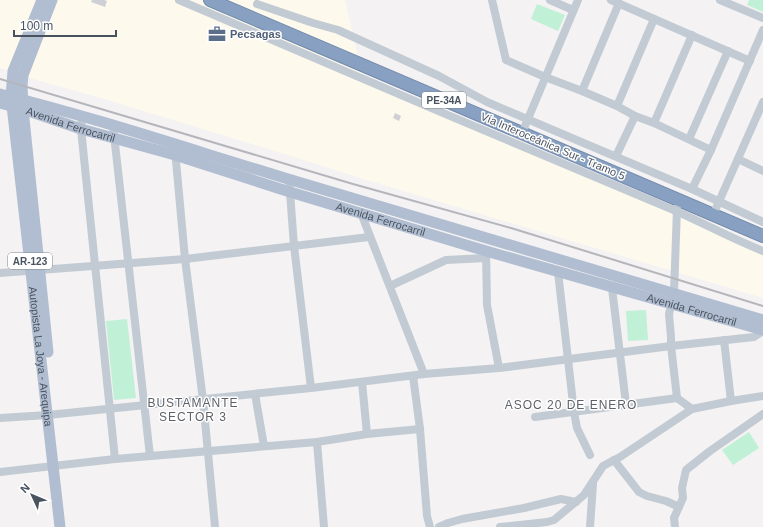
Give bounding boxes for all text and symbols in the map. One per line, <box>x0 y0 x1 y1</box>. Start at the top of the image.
scale bar <box>14 12 116 38</box>
text: 100 m <box>20 19 53 33</box>
office icon: Pecsagas <box>207 24 227 44</box>
place label: Pecsagas <box>230 28 281 40</box>
road number: PE-34A <box>422 92 466 108</box>
street label: Avenida Ferrocarril <box>25 105 117 144</box>
street label: Vía Interoceánica Sur - Tramo 5 <box>479 110 627 182</box>
street label: Avenida Ferrocarril <box>334 200 427 238</box>
road number: AR-123 <box>8 253 52 269</box>
street label: Autopista La Joya - Arequipa <box>27 286 55 428</box>
street label: Avenida Ferrocarril <box>645 291 738 328</box>
district label: BUSTAMANTE SECTOR 3 <box>147 396 239 424</box>
district label: ASOC 20 DE ENERO <box>505 398 637 412</box>
north arrow <box>12 475 52 515</box>
text: N <box>18 481 32 495</box>

